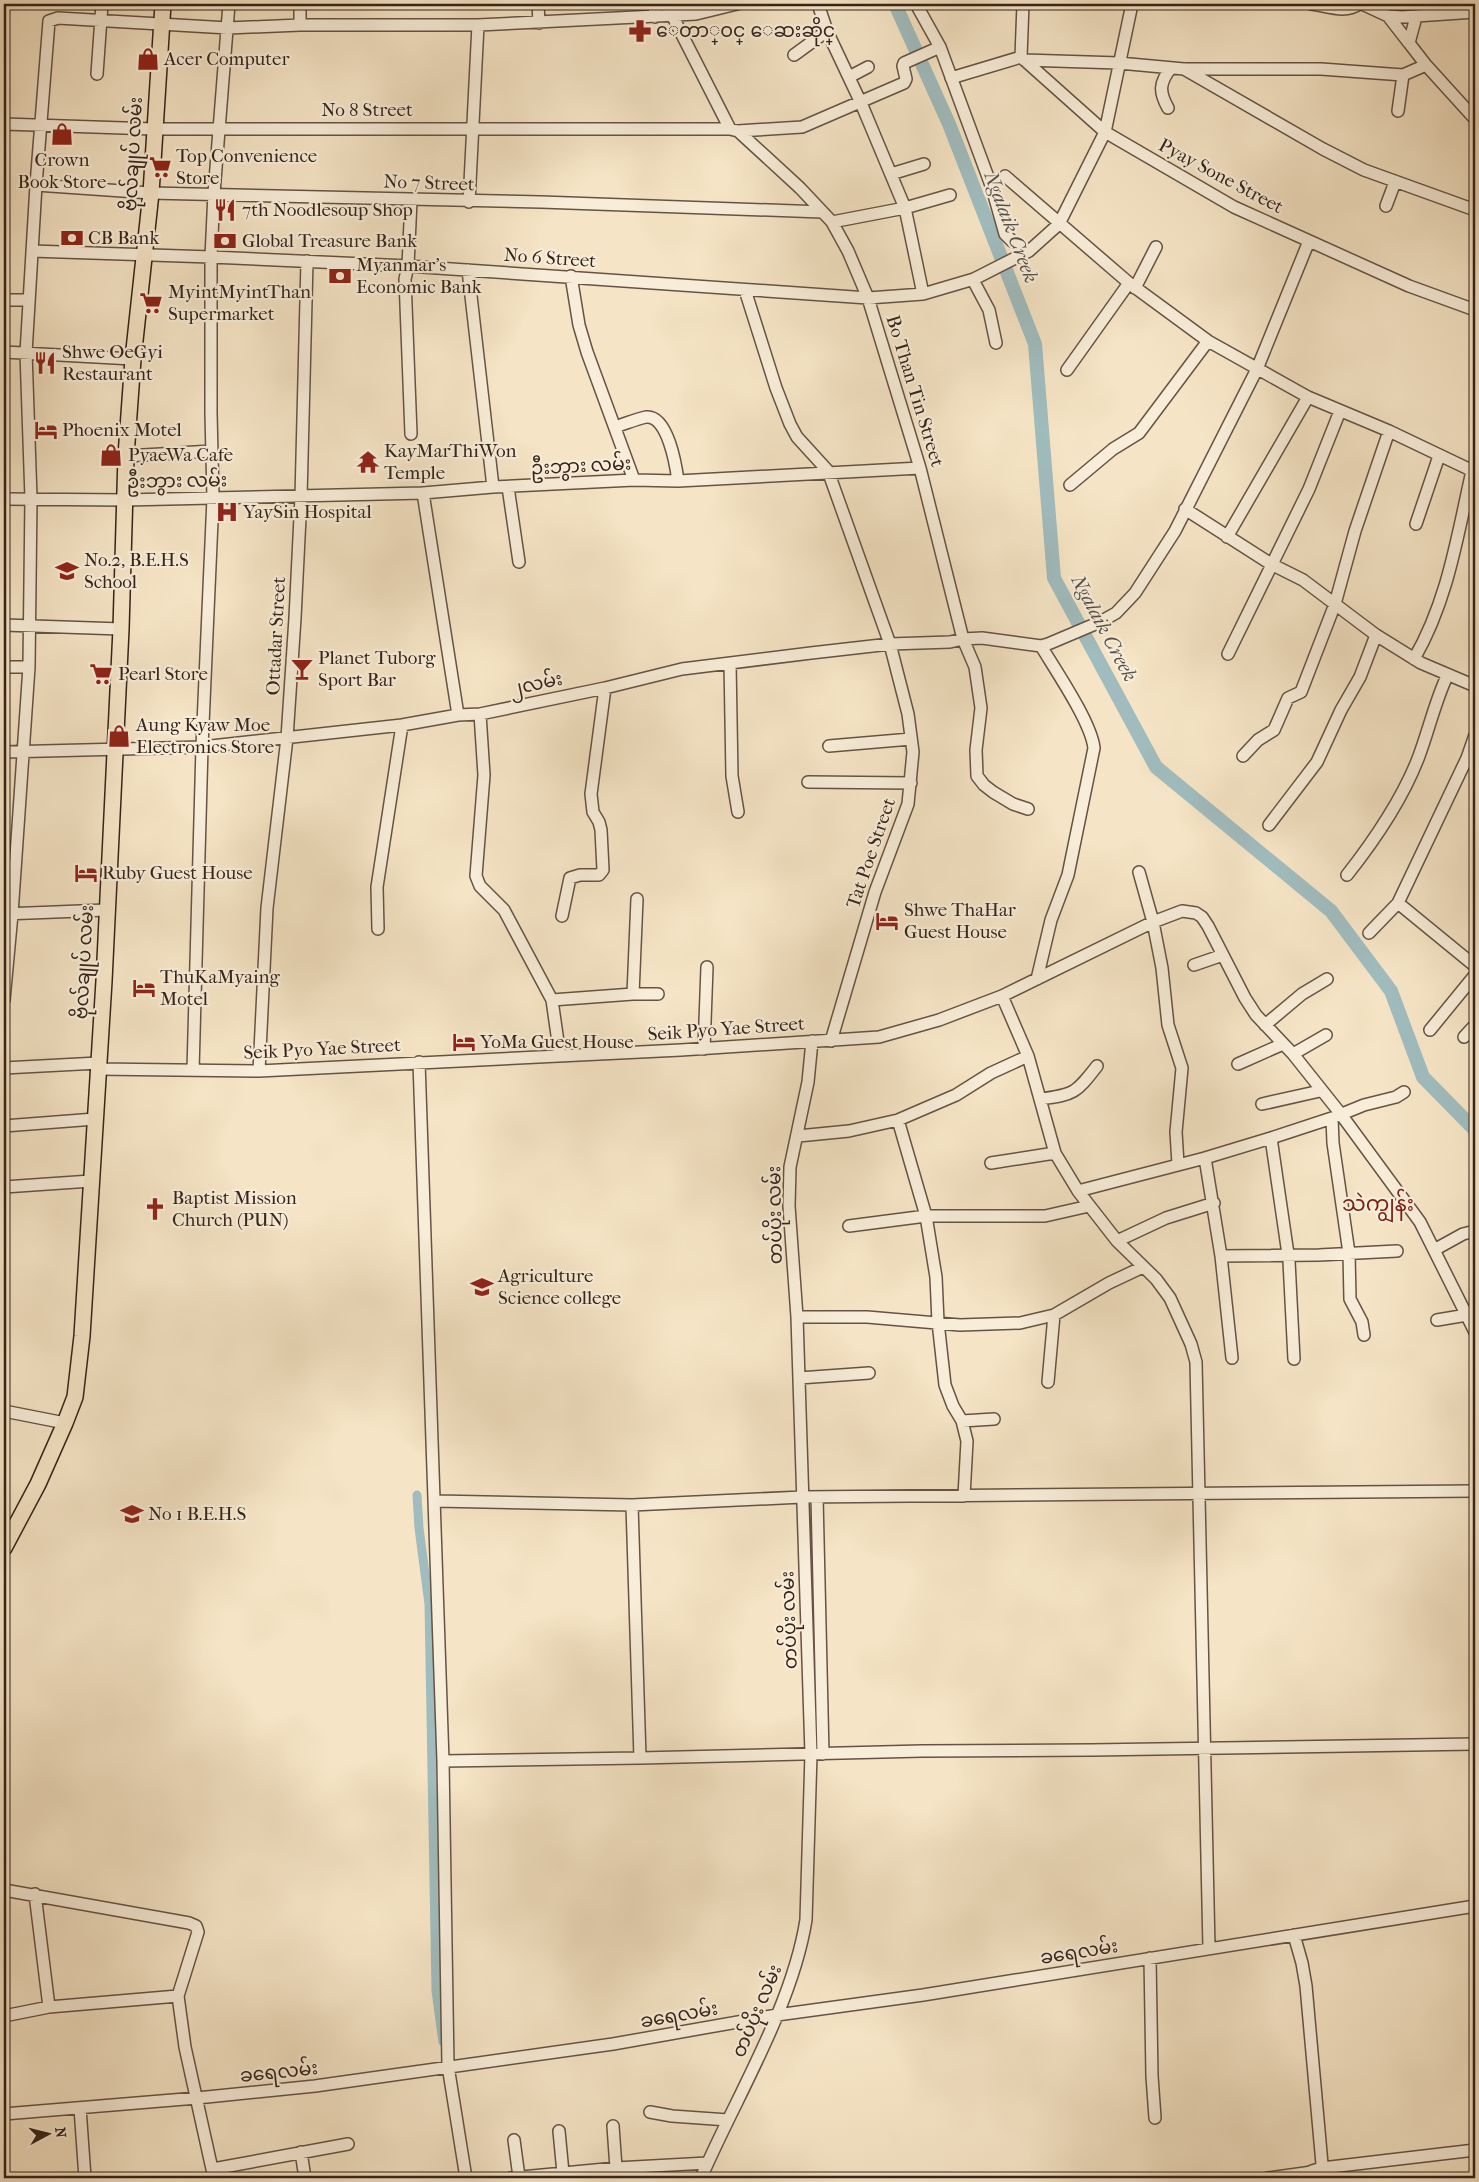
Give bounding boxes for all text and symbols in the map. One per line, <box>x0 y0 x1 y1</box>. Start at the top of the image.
place label: ေတာ္ဝင္ ေဆးဆိုင္ <box>656 16 835 47</box>
pharmacy icon: ေတာ္ဝင္ ေဆးဆိုင္ <box>627 18 653 44</box>
shop icon: Acer Computer <box>135 46 161 72</box>
place label: Acer Computer <box>163 48 290 70</box>
street label: ဗိုလ်ချုပ် လမ်း <box>115 96 152 212</box>
street label: No 8 Street <box>321 99 413 121</box>
shop icon: Crown Book Store <box>49 121 75 147</box>
street label: Pyay Sone Street <box>1155 134 1287 218</box>
place label: Top Convenience Store <box>176 145 317 189</box>
place label: Crown Book Store <box>18 149 106 193</box>
supermarket icon: Top Convenience Store <box>147 154 173 180</box>
water label: Ngalaik Creek <box>979 167 1043 286</box>
street label: No 7 Street <box>383 170 475 196</box>
restaurant icon: 7th Noodlesoup Shop <box>212 197 238 223</box>
place label: 7th Noodlesoup Shop <box>242 199 413 221</box>
bank icon: CB Bank <box>59 225 85 251</box>
place label: CB Bank <box>88 227 159 249</box>
bank icon: Global Treasure Bank <box>212 228 238 254</box>
place label: Global Treasure Bank <box>242 230 417 252</box>
street label: No 6 Street <box>503 244 597 272</box>
place label: Myanmar's Economic Bank <box>356 254 482 298</box>
bank icon: Myanmar's Economic Bank <box>327 263 353 289</box>
place label: MyintMyintThan Supermarket <box>168 281 311 325</box>
supermarket icon: MyintMyintThan Supermarket <box>138 290 164 316</box>
street label: Bo Than Tin Street <box>882 313 949 470</box>
place label: Shwe OeGyi Restaurant <box>62 341 163 385</box>
restaurant icon: Shwe OeGyi Restaurant <box>32 350 58 376</box>
hotel icon: Phoenix Motel <box>33 417 59 443</box>
place label: Phoenix Motel <box>62 419 182 441</box>
place label: KayMarThiWon Temple <box>384 440 517 484</box>
shop icon: PyaeWa Cafe <box>98 442 124 468</box>
place label: PyaeWa Cafe <box>128 444 233 466</box>
street label: ဦးဘွား လမ်း <box>530 448 632 484</box>
temple icon: KayMarThiWon Temple <box>355 449 381 475</box>
street label: ဦးဘွား လမ်း <box>126 465 228 497</box>
hospital icon: YaySin Hospital <box>214 499 240 525</box>
place label: YaySin Hospital <box>242 501 372 523</box>
place label: No.2, B.E.H.S School <box>84 549 189 593</box>
school or university icon: No.2, B.E.H.S School <box>54 558 80 584</box>
water label: Ngalaik Creek <box>1066 570 1142 685</box>
street label: Ottadar Street <box>262 576 290 696</box>
place label: Planet Tuborg Sport Bar <box>318 647 436 691</box>
bar icon: Planet Tuborg Sport Bar <box>289 656 315 682</box>
supermarket icon: Pearl Store <box>88 661 114 687</box>
place label: Pearl Store <box>118 663 208 685</box>
street label: ၂လမ်း <box>507 664 565 704</box>
place label: Aung Kyaw Moe Electronics Store <box>135 714 274 758</box>
shop icon: Aung Kyaw Moe Electronics Store <box>106 723 132 749</box>
street label: Tat Poe Street <box>842 795 900 911</box>
hotel icon: Ruby Guest House <box>73 860 99 886</box>
place label: Ruby Guest House <box>102 862 253 884</box>
place label: Shwe ThaHar Guest House <box>904 899 1017 943</box>
street label: ဗိုလ်ချုပ် လမ်း <box>66 904 103 1020</box>
hotel icon: Shwe ThaHar Guest House <box>874 908 900 934</box>
place label: ThuKaMyaing Motel <box>160 966 281 1010</box>
hotel icon: ThuKaMyaing Motel <box>131 975 157 1001</box>
street label: Seik Pyo Yae Street <box>647 1013 805 1045</box>
hotel icon: YoMa Guest House <box>451 1029 477 1055</box>
place label: YoMa Guest House <box>479 1031 634 1053</box>
street label: Seik Pyo Yae Street <box>243 1034 401 1064</box>
street label: တပ်ပိုး လမ်း <box>759 1165 792 1265</box>
place label: Baptist Mission Church (PUN) <box>172 1187 297 1231</box>
district label: သဲကျွန်း <box>1342 1188 1414 1223</box>
church icon: Baptist Mission Church (PUN) <box>142 1196 168 1222</box>
place label: Agriculture Science college <box>497 1265 621 1309</box>
school or university icon: Agriculture Science college <box>469 1274 495 1300</box>
school or university icon: No 1 B.E.H.S <box>119 1501 145 1527</box>
place label: No 1 B.E.H.S <box>148 1503 246 1525</box>
street label: တပ်ပိုး လမ်း <box>772 1570 807 1670</box>
street label: ခရေလမ်း <box>1038 1931 1120 1973</box>
street label: တပ်ပိုး လမ်း <box>724 1960 791 2063</box>
street label: ခရေလမ်း <box>638 1993 720 2037</box>
street label: ခရေလမ်း <box>238 2053 320 2091</box>
north arrow <box>22 2110 72 2160</box>
text: N <box>51 2126 70 2139</box>

